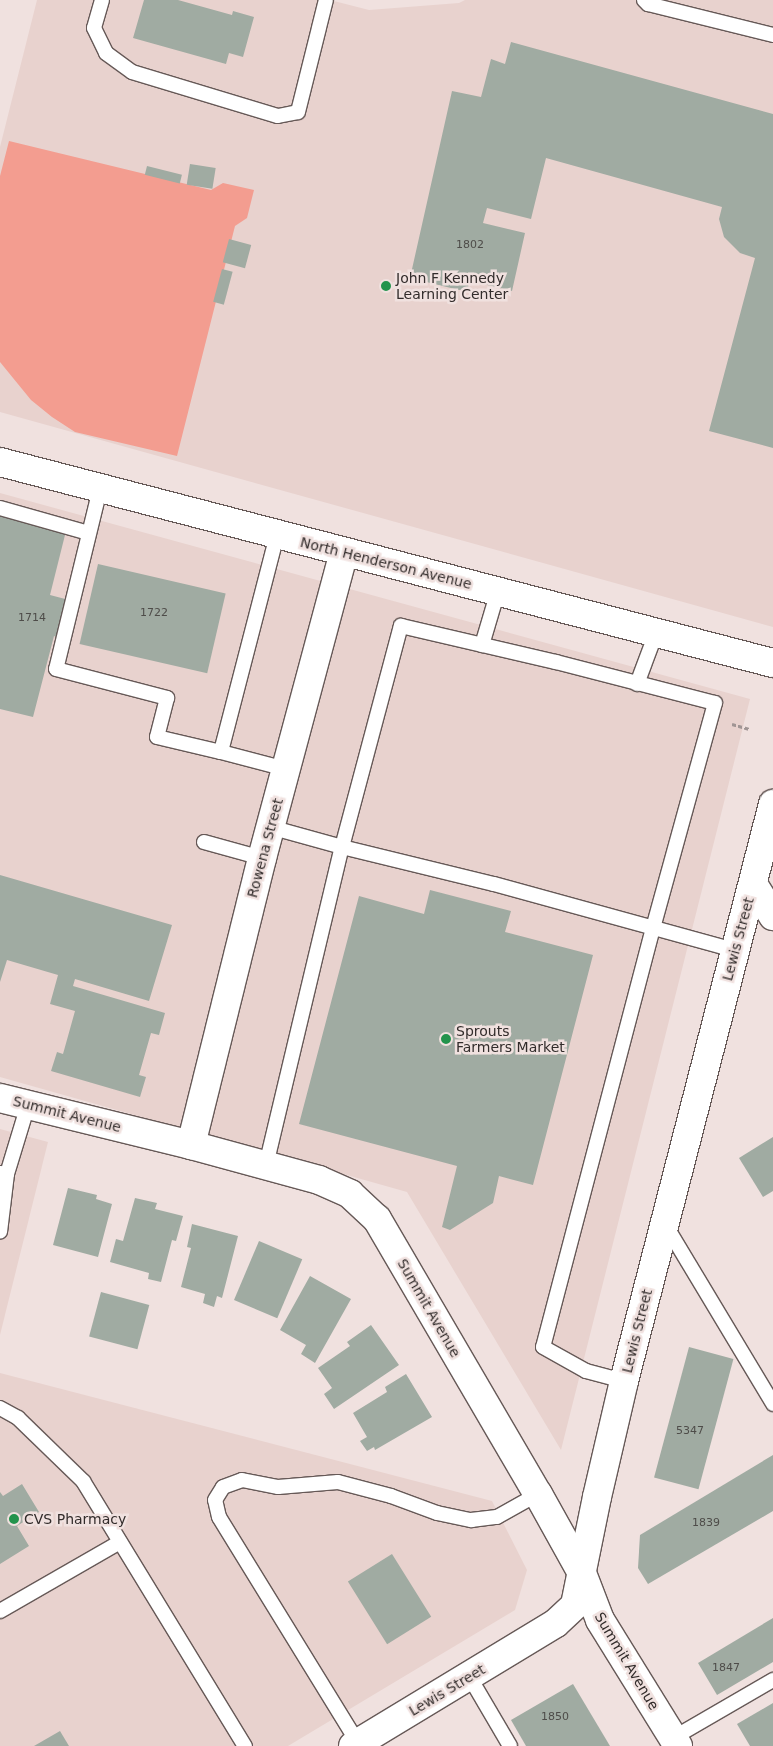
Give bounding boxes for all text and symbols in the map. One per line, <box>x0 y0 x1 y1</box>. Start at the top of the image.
house number: 1802 <box>456 238 484 252</box>
place label: John F Kennedy Learning Center <box>396 270 508 302</box>
marker: John F Kennedy Learning Center <box>380 280 392 292</box>
street label: North Henderson Avenue <box>299 534 473 592</box>
house number: 1722 <box>140 606 168 620</box>
house number: 1714 <box>18 611 46 625</box>
street label: Rowena Street <box>244 796 286 900</box>
street label: Lewis Street <box>719 895 757 983</box>
place label: Sprouts Farmers Market <box>456 1023 565 1056</box>
marker: Sprouts Farmers Market <box>440 1033 452 1045</box>
street label: Summit Avenue <box>11 1092 123 1136</box>
street label: Summit Avenue <box>394 1256 464 1360</box>
street label: Lewis Street <box>618 1287 656 1375</box>
house number: 5347 <box>676 1424 704 1438</box>
place label: CVS Pharmacy <box>24 1511 126 1527</box>
marker: CVS Pharmacy <box>8 1513 20 1525</box>
house number: 1839 <box>692 1516 720 1530</box>
street label: Summit Avenue <box>591 1609 663 1713</box>
street label: Lewis Street <box>406 1661 488 1719</box>
house number: 1847 <box>712 1661 740 1675</box>
house number: 1850 <box>541 1710 569 1724</box>

